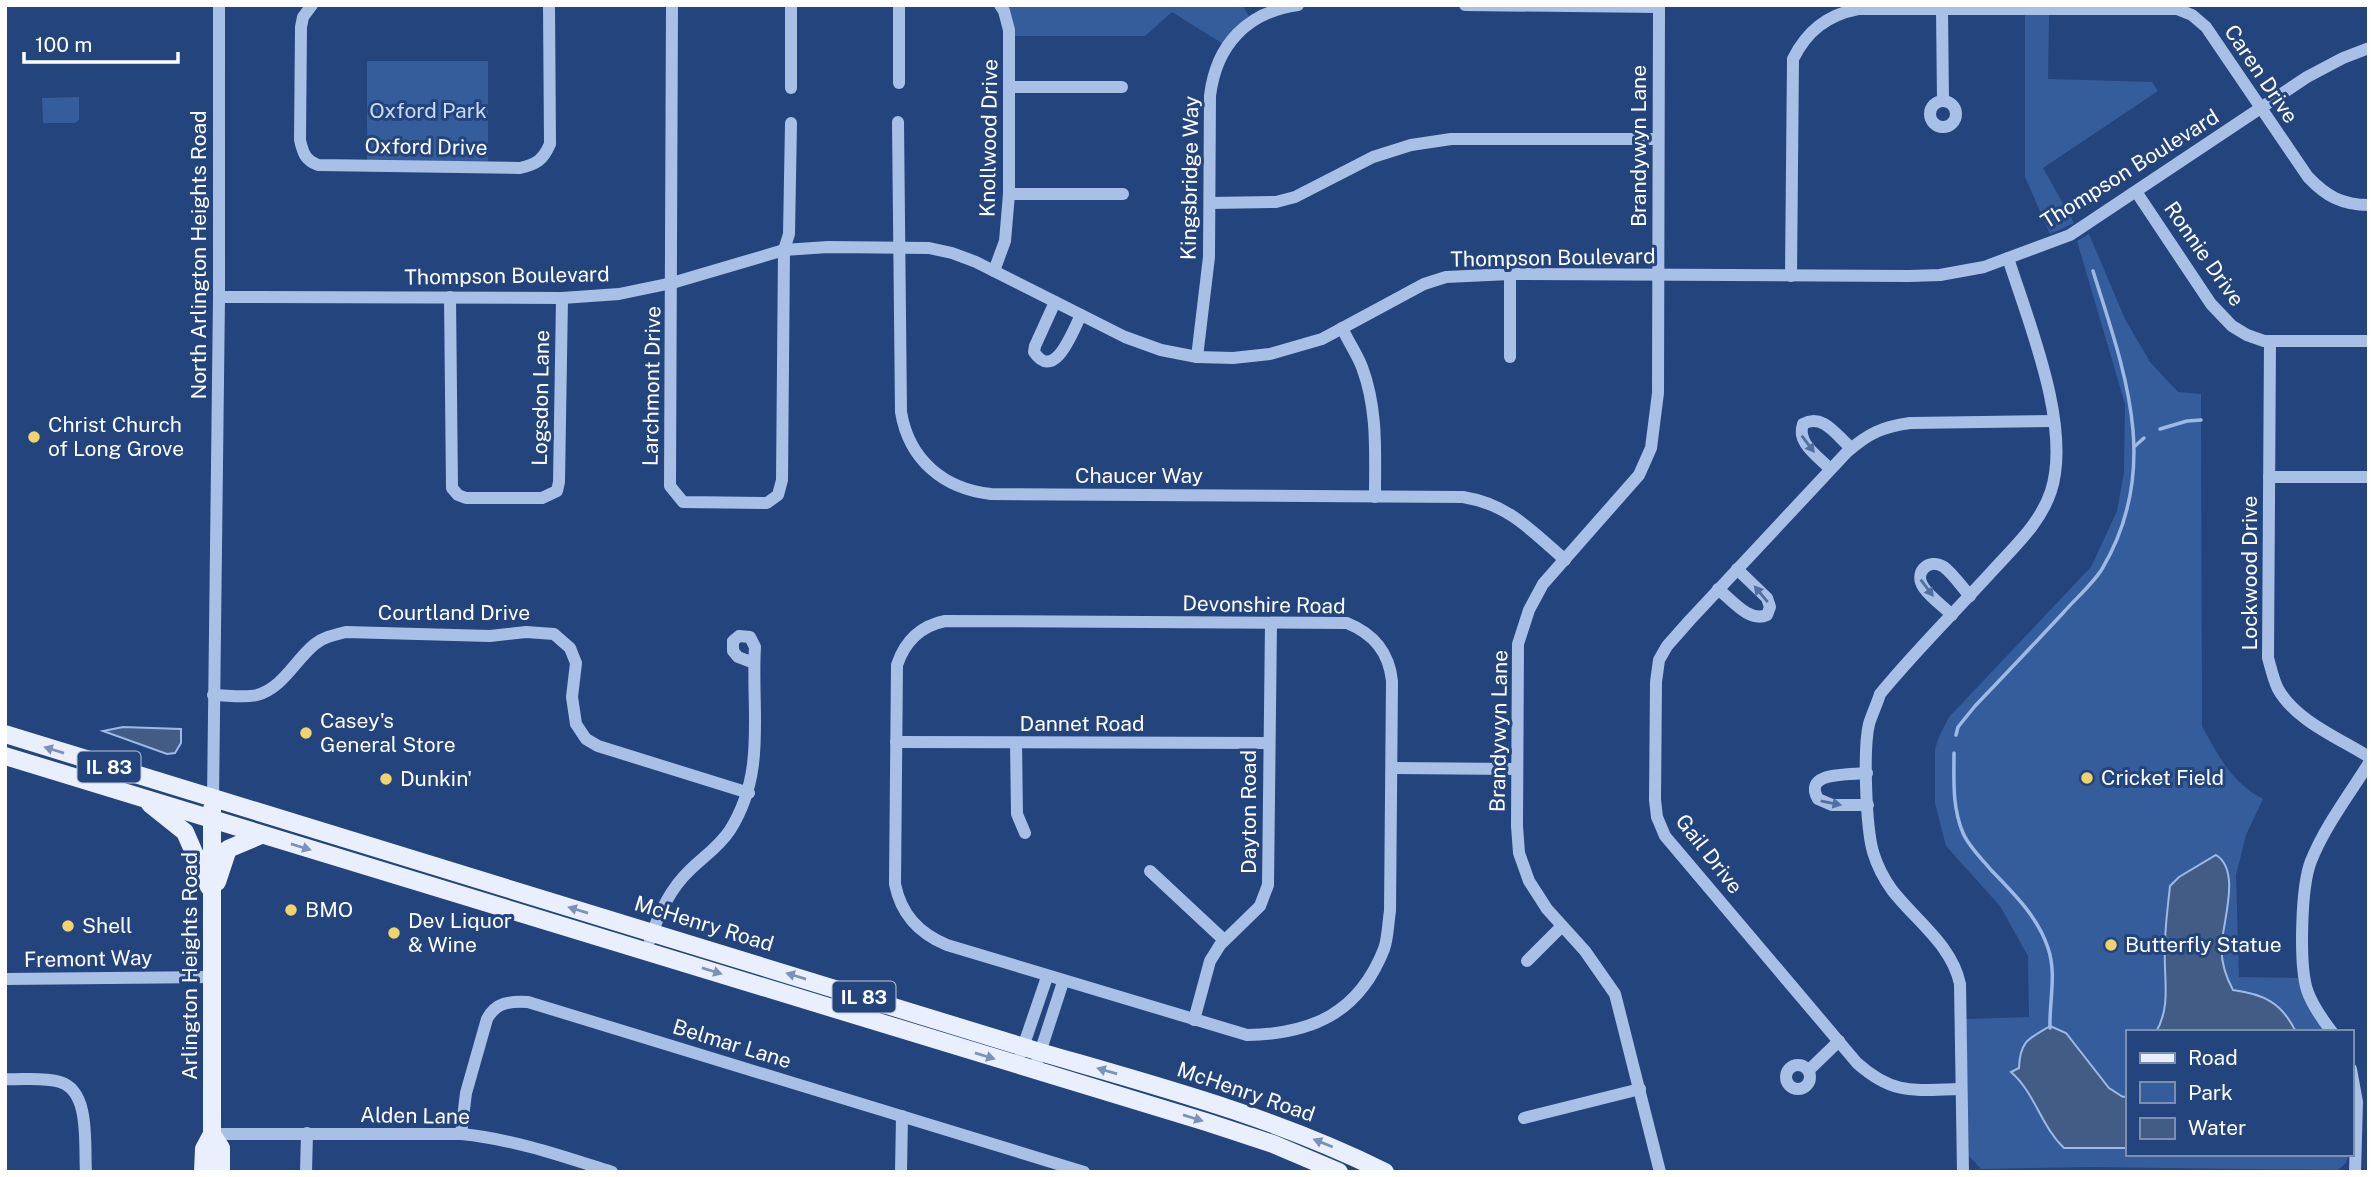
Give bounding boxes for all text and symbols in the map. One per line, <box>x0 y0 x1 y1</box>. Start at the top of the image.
street label: Caren Drive <box>2219 20 2303 128</box>
scale bar <box>24 21 178 65</box>
text: 100 m <box>35 32 92 57</box>
street label: Knollwood Drive <box>975 59 1002 217</box>
street label: Brandywyn Lane <box>1626 65 1651 227</box>
street label: Kingsbridge Way <box>1176 96 1203 260</box>
park label: Oxford Park <box>369 98 487 123</box>
street label: Thompson Boulevard <box>2036 104 2223 234</box>
street label: North Arlington Heights Road <box>186 110 211 400</box>
street label: Oxford Drive <box>364 133 488 160</box>
street label: Ronnie Drive <box>2159 196 2250 311</box>
street label: Thompson Boulevard <box>1450 243 1656 272</box>
street label: Thompson Boulevard <box>404 261 610 290</box>
street label: Larchmont Drive <box>638 306 665 466</box>
street label: Logsdon Lane <box>527 330 554 466</box>
place label: Christ Church of Long Grove <box>48 412 184 461</box>
marker: Christ Church of Long Grove <box>26 429 42 445</box>
one-way arrow <box>1800 435 1814 453</box>
street label: Chaucer Way <box>1075 463 1203 488</box>
street label: Lockwood Drive <box>2237 496 2262 650</box>
one-way arrow <box>1920 579 1935 597</box>
one-way arrow <box>1754 585 1769 603</box>
street label: Devonshire Road <box>1182 591 1346 618</box>
street label: Courtland Drive <box>378 600 530 625</box>
street label: Brandywyn Lane <box>1485 650 1512 812</box>
place label: Casey's General Store <box>320 708 456 757</box>
street label: Dannet Road <box>1020 711 1144 736</box>
marker: Casey's General Store <box>298 725 314 741</box>
one-way arrow <box>43 744 64 754</box>
street label: Dayton Road <box>1236 750 1261 874</box>
road number: IL 83 <box>78 752 140 782</box>
place label: Cricket Field <box>2101 765 2224 790</box>
place label: Dunkin' <box>400 766 472 791</box>
marker: Cricket Field <box>2079 770 2095 786</box>
marker: Dunkin' <box>378 771 394 787</box>
one-way arrow <box>1821 797 1843 808</box>
street label: Gail Drive <box>1671 809 1748 898</box>
one-way arrow <box>291 842 312 852</box>
street label: Arlington Heights Road <box>177 852 202 1080</box>
street label: McHenry Road <box>632 890 777 957</box>
place label: BMO <box>305 897 353 922</box>
marker: BMO <box>283 902 299 918</box>
one-way arrow <box>568 904 589 914</box>
place label: Dev Liquor & Wine <box>408 908 512 957</box>
place label: Shell <box>82 913 132 938</box>
marker: Shell <box>60 918 76 934</box>
marker: Dev Liquor & Wine <box>386 925 402 941</box>
place label: Butterfly Statue <box>2125 932 2282 957</box>
marker: Butterfly Statue <box>2103 937 2119 953</box>
street label: Fremont Way <box>24 945 152 972</box>
one-way arrow <box>701 966 722 977</box>
one-way arrow <box>785 971 806 981</box>
road number: IL 83 <box>832 981 896 1012</box>
street label: Belmar Lane <box>670 1014 795 1073</box>
legend <box>2126 1030 2353 1156</box>
text: Road <box>2188 1045 2238 1070</box>
one-way arrow <box>975 1051 996 1061</box>
street label: McHenry Road <box>1174 1056 1318 1127</box>
one-way arrow <box>1096 1066 1117 1076</box>
text: Park <box>2188 1080 2233 1105</box>
street label: Alden Lane <box>360 1102 470 1129</box>
one-way arrow <box>1183 1114 1204 1124</box>
text: Water <box>2188 1115 2246 1140</box>
one-way arrow <box>1312 1138 1333 1149</box>

